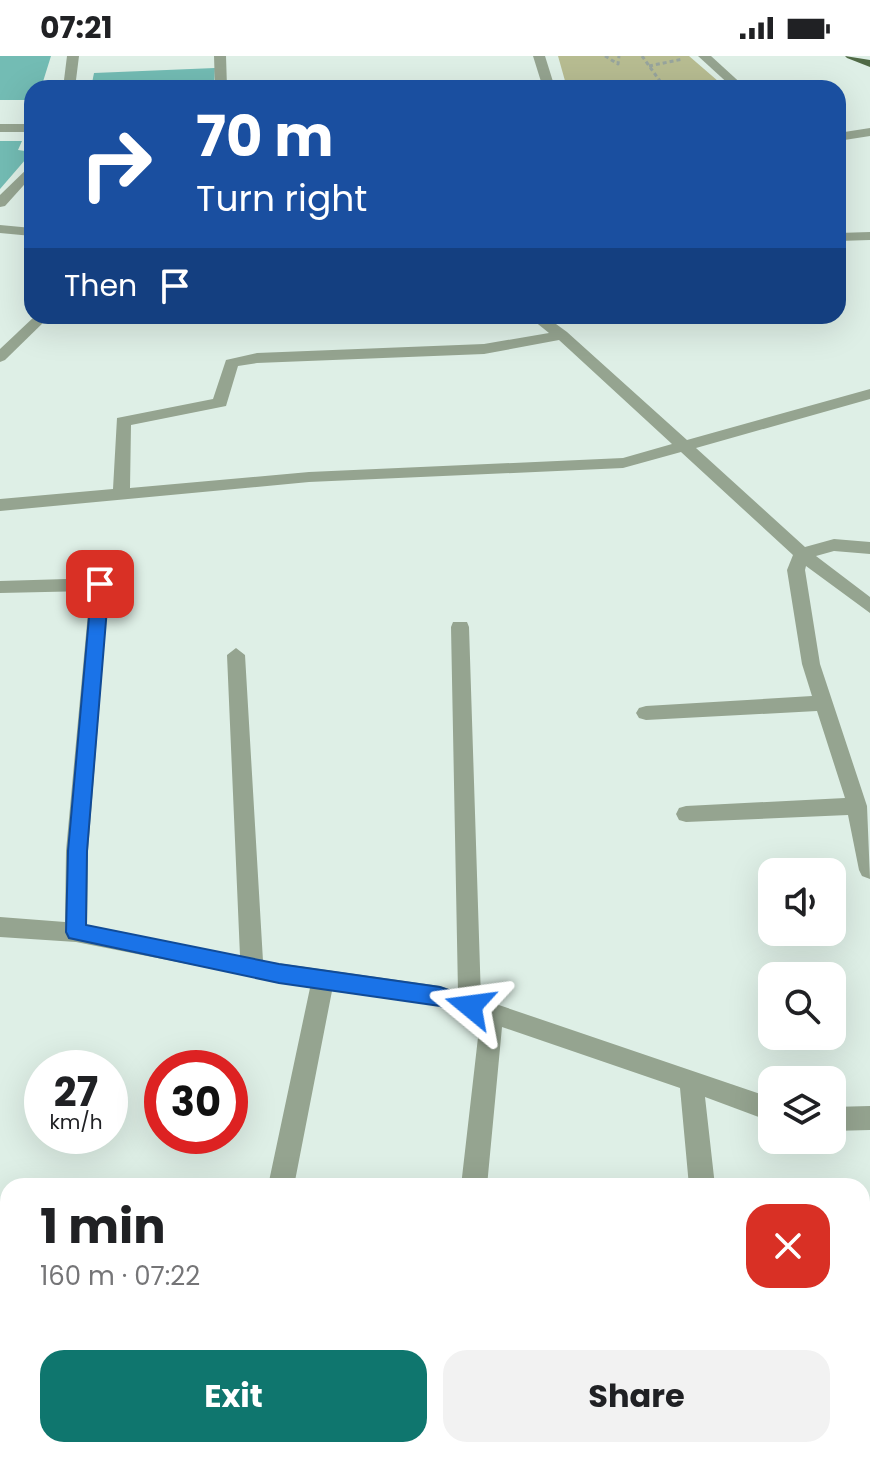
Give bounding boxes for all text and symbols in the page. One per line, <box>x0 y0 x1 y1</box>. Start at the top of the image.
text: 07:21 <box>40 6 113 49</box>
text: 70 m <box>196 97 334 176</box>
icon: right <box>64 112 168 216</box>
text: Turn right <box>196 173 367 224</box>
text: Then <box>64 264 137 307</box>
icon: arrive <box>153 264 197 308</box>
pin <box>66 550 134 618</box>
icon: arrive <box>78 562 122 606</box>
map controls <box>758 858 846 1154</box>
button: sound <box>758 858 846 946</box>
button: search <box>758 962 846 1050</box>
position arrow <box>428 964 512 1048</box>
speed limit sign: 30 <box>144 1050 248 1154</box>
text: 27 <box>54 1064 98 1120</box>
button: layers <box>758 1066 846 1154</box>
text: km/h <box>49 1108 103 1136</box>
text: 1 min <box>40 1193 166 1260</box>
button: close <box>746 1204 830 1288</box>
text: 160 m · 07:22 <box>40 1258 200 1294</box>
button: Exit <box>40 1350 427 1442</box>
button: Share <box>443 1350 830 1442</box>

